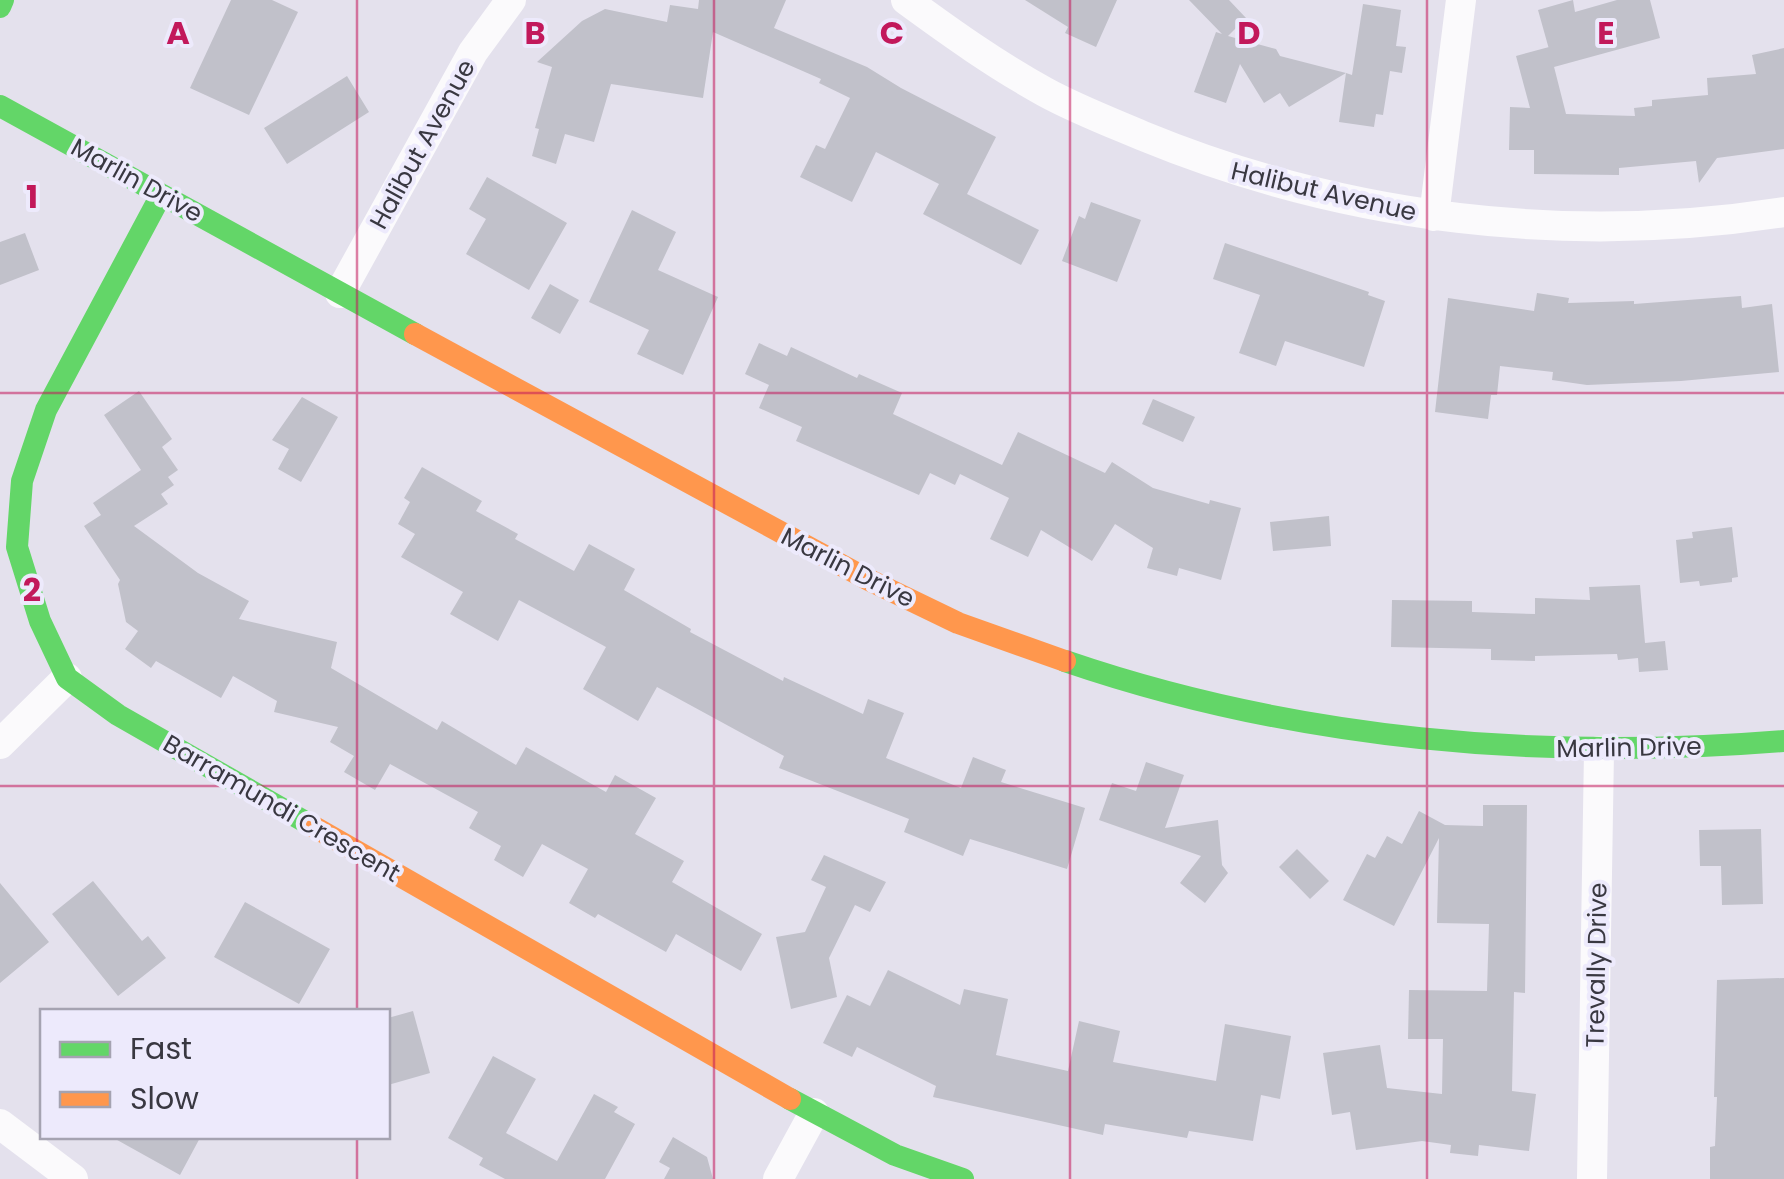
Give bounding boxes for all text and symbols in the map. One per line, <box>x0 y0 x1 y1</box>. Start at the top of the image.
text: A <box>166 10 190 55</box>
text: B <box>524 10 546 55</box>
text: C <box>880 10 904 55</box>
text: D <box>1237 10 1261 55</box>
text: E <box>1597 10 1615 55</box>
street label: Halibut Avenue <box>361 53 484 235</box>
street label: Marlin Drive <box>65 130 209 231</box>
street label: Halibut Avenue <box>1228 153 1420 230</box>
text: 1 <box>26 174 38 219</box>
street label: Marlin Drive <box>775 519 920 616</box>
text: 2 <box>23 567 41 612</box>
street label: Barramundi Crescent <box>157 726 407 891</box>
street label: Marlin Drive <box>1556 729 1702 766</box>
street label: Trevally Drive <box>1578 882 1615 1048</box>
legend <box>40 1009 390 1139</box>
text: Fast <box>130 1027 192 1070</box>
text: Slow <box>130 1077 199 1120</box>

